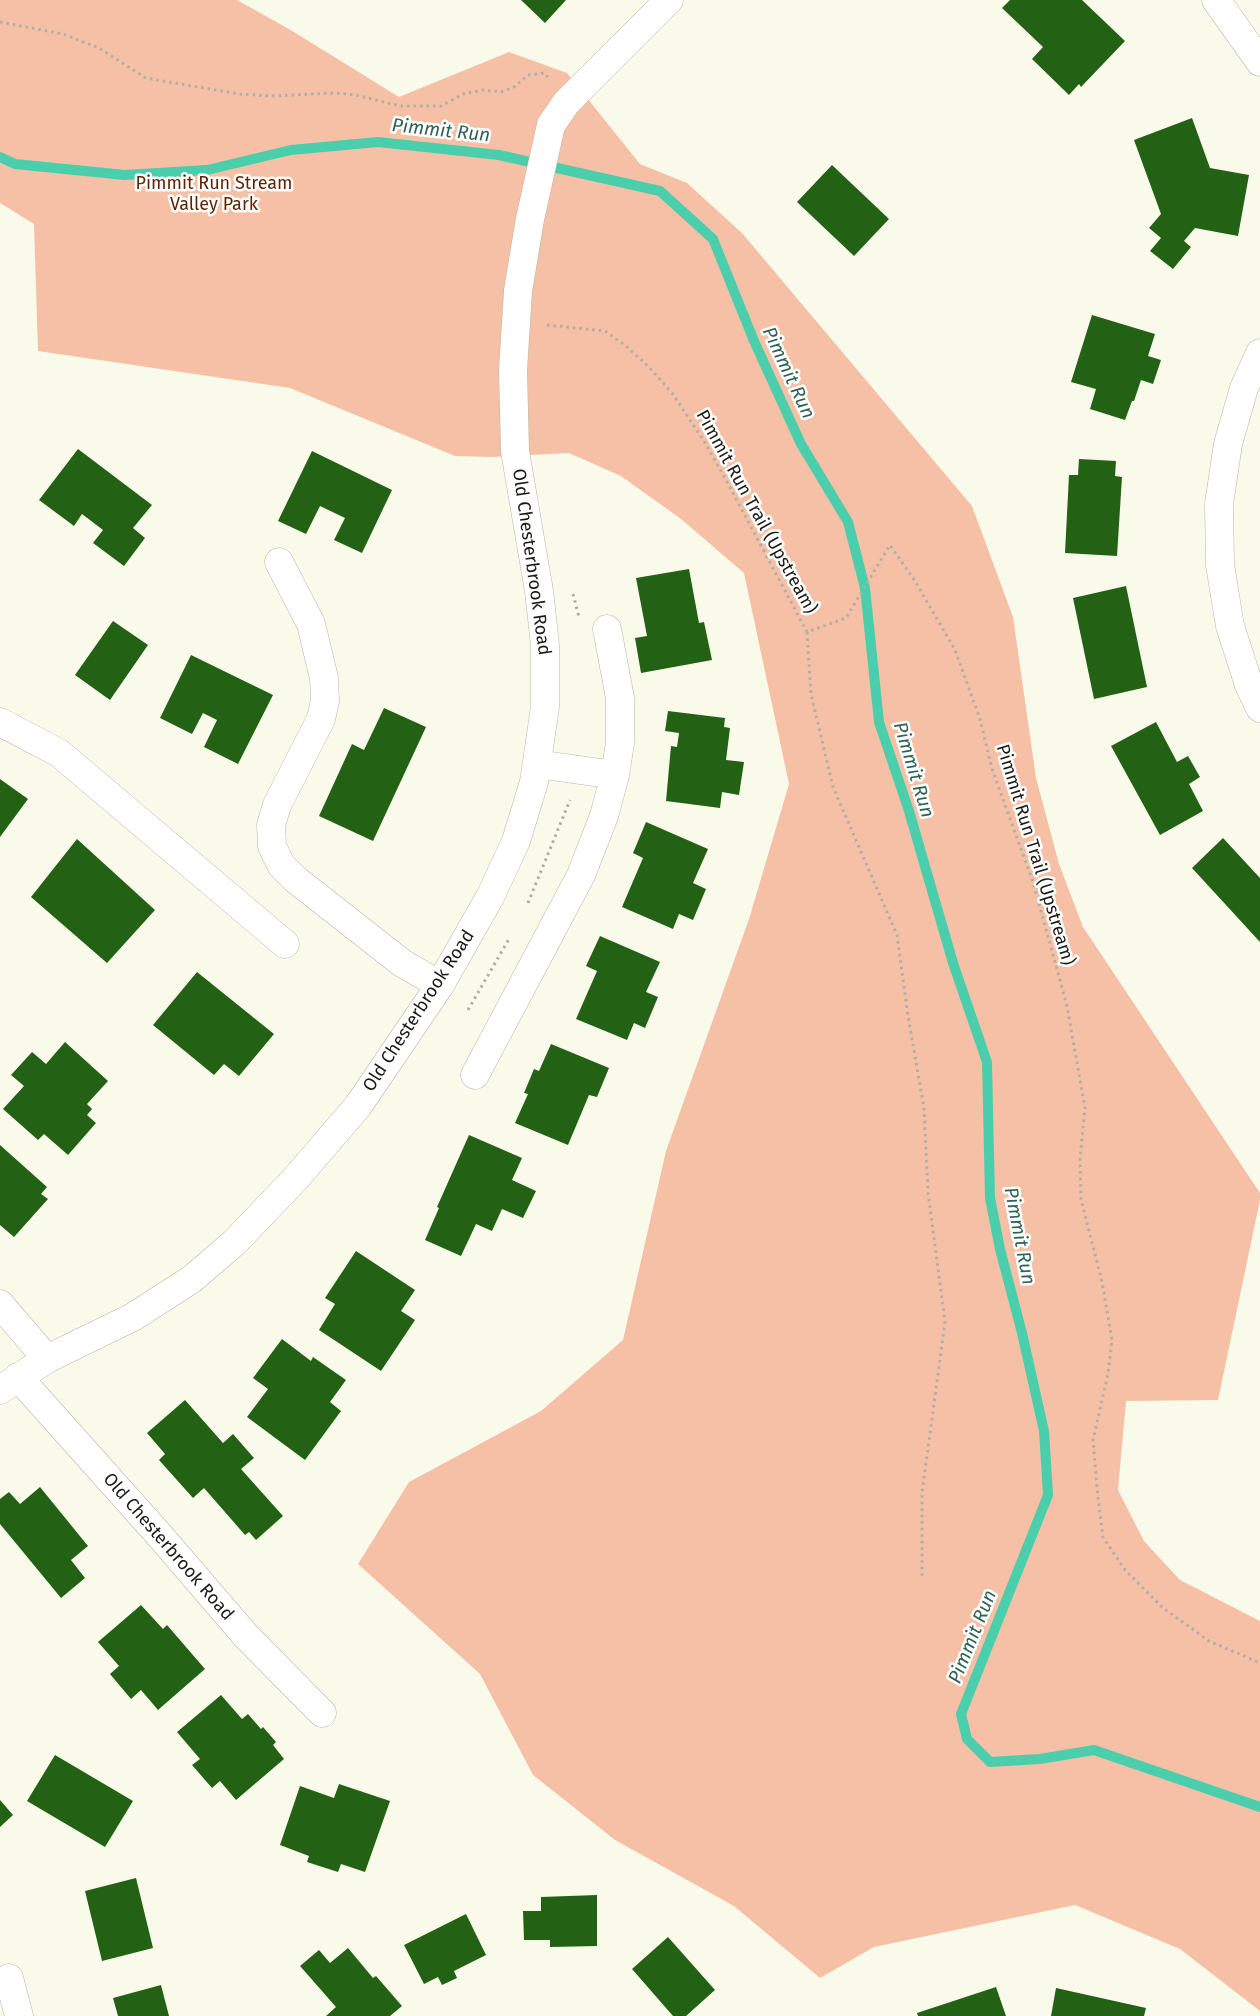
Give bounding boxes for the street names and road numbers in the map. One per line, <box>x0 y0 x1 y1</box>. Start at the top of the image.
street label: Pimmit Run Trail (Upstream) <box>691 406 821 618</box>
street label: Old Chesterbrook Road <box>507 467 555 657</box>
street label: Pimmit Run Trail (Upstream) <box>991 742 1079 968</box>
street label: Old Chesterbrook Road <box>359 926 479 1096</box>
street label: Old Chesterbrook Road <box>98 1469 238 1625</box>

